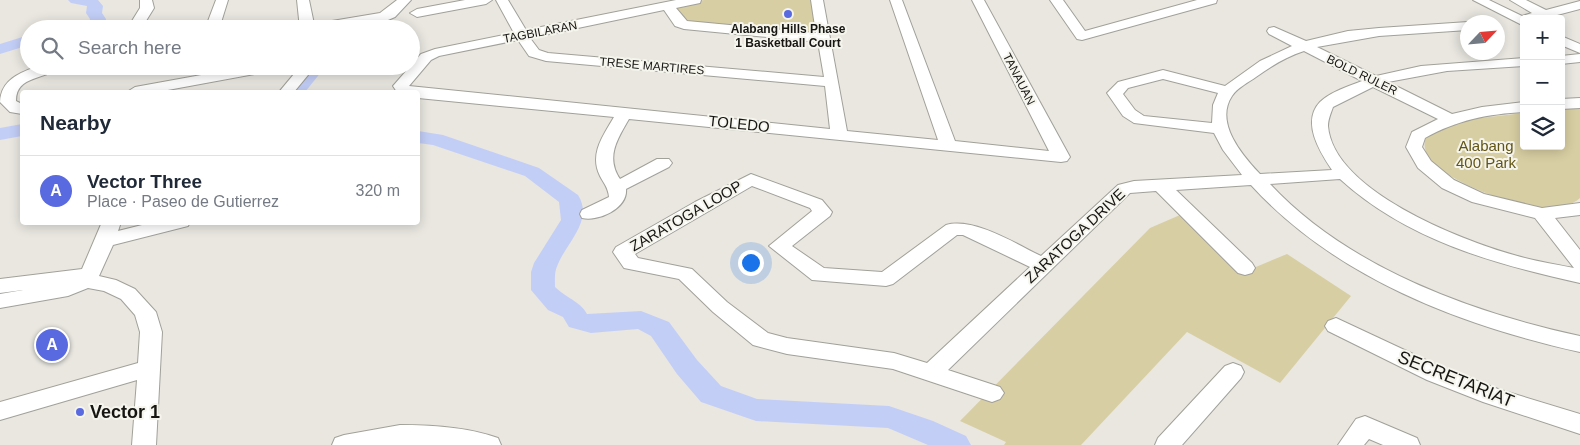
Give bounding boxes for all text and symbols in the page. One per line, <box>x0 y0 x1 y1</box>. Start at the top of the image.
marker: Alabang Hills Phase 1 Basketball Court <box>782 8 794 20</box>
north arrow <box>1460 15 1505 60</box>
map controls <box>1520 15 1565 150</box>
button: + <box>1520 15 1565 60</box>
street label: TAGBILARAN <box>502 18 578 46</box>
search box <box>20 20 420 75</box>
place label: Alabang Hills Phase 1 Basketball Court <box>731 22 846 50</box>
icon: search <box>38 34 66 62</box>
text: Search here <box>78 37 182 58</box>
street label: TANAUAN <box>1000 51 1038 107</box>
street label: BOLD RULER <box>1324 52 1400 98</box>
street label: TRESE MARTIRES <box>599 54 705 78</box>
button: − <box>1520 60 1565 105</box>
button: layers <box>1520 105 1565 150</box>
text: Nearby <box>40 111 111 134</box>
street label: TOLEDO <box>708 112 770 135</box>
park label: Alabang 400 Park <box>1456 137 1517 171</box>
text: Vector Three <box>87 171 202 192</box>
street label: ZARATOGA LOOP <box>627 177 745 254</box>
text: A <box>50 182 62 199</box>
text: 320 m <box>356 182 400 199</box>
street label: ZARATOGA DRIVE <box>1021 185 1128 286</box>
text: Place · Paseo de Gutierrez <box>87 193 279 210</box>
your location <box>738 250 764 276</box>
pin: A <box>36 326 68 364</box>
street label: SECRETARIAT <box>1395 347 1517 411</box>
place label: Vector 1 <box>90 402 160 422</box>
marker: Vector 1 <box>74 406 86 418</box>

